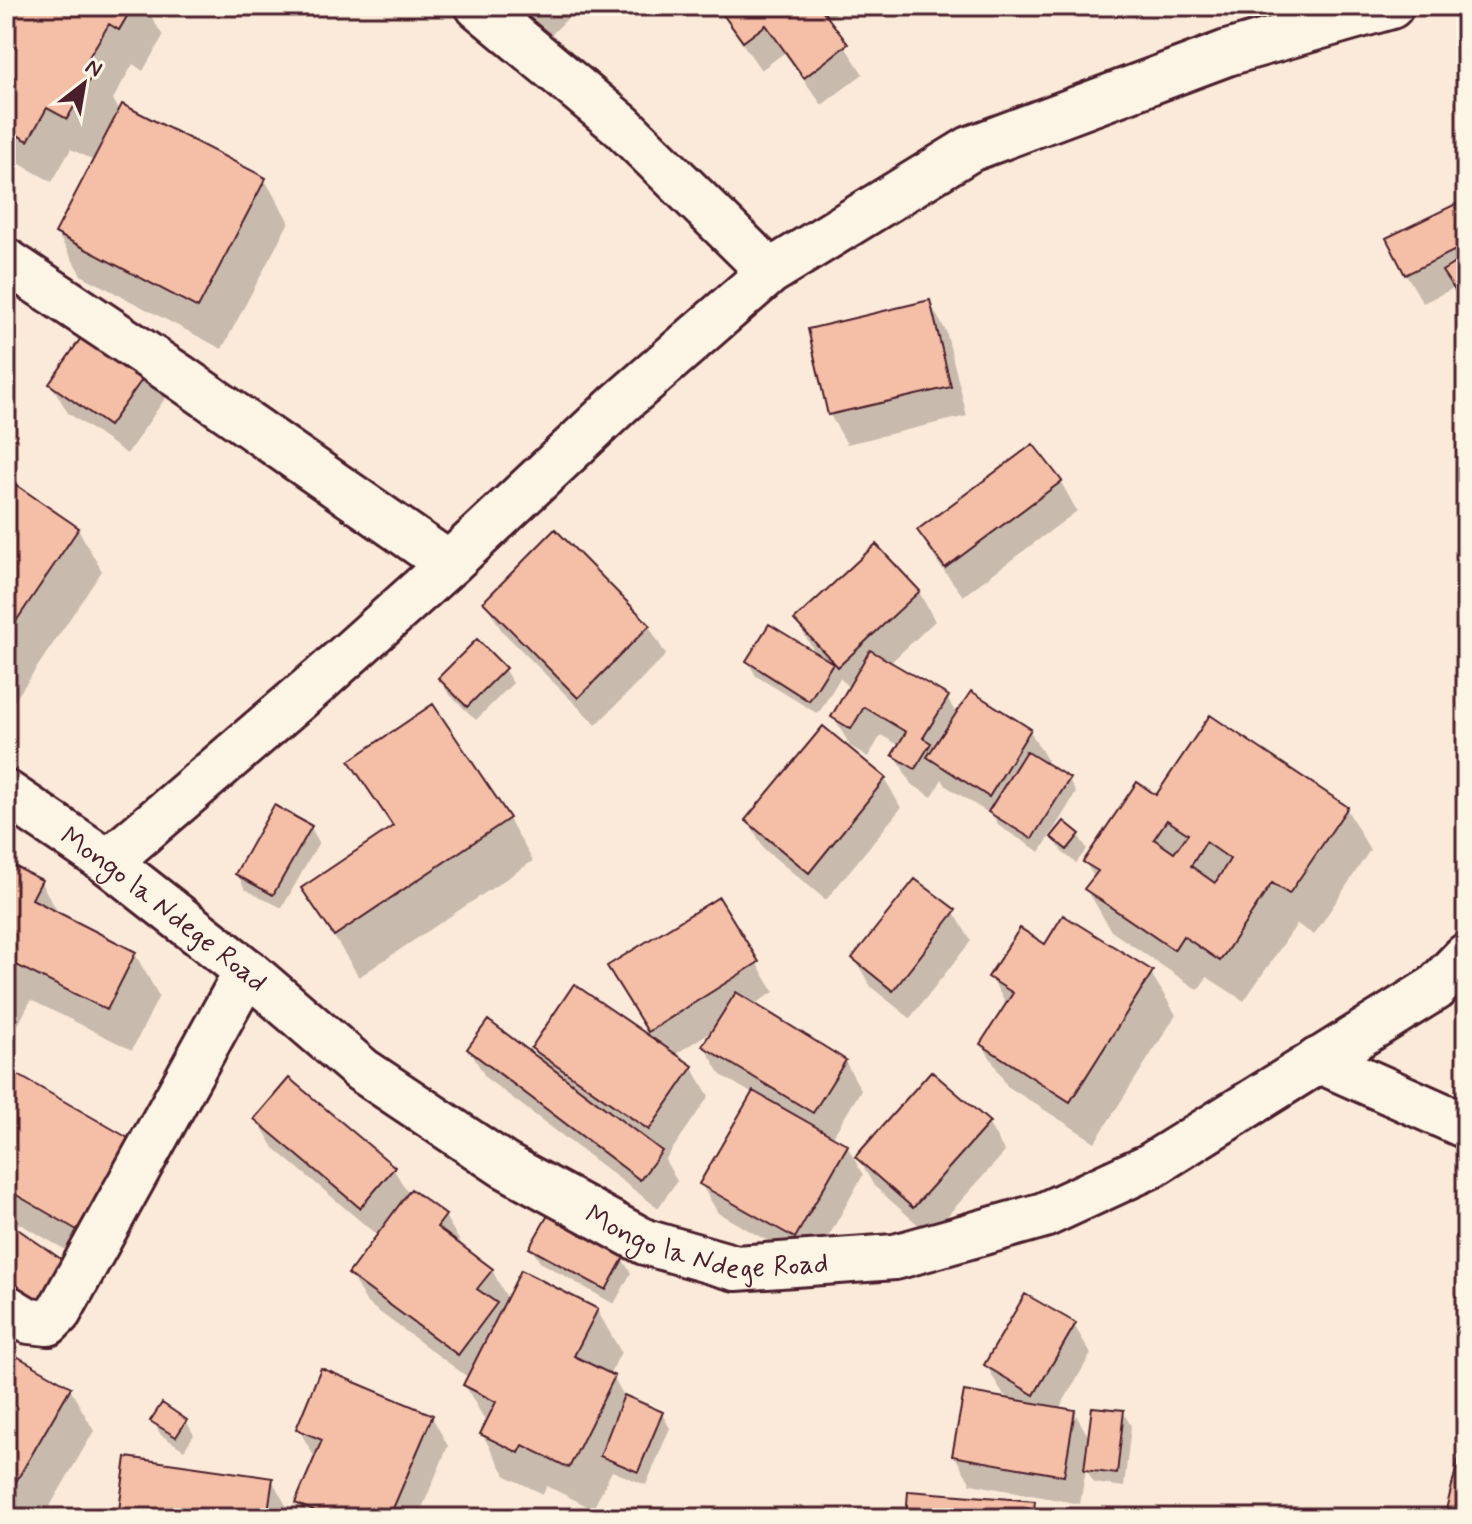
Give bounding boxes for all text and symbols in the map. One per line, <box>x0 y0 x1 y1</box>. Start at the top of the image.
north arrow <box>44 44 124 124</box>
text: N <box>80 53 107 84</box>
street label: Mongo la Ndege Road <box>52 819 274 1001</box>
street label: Mongo la Ndege Road <box>578 1197 829 1289</box>

